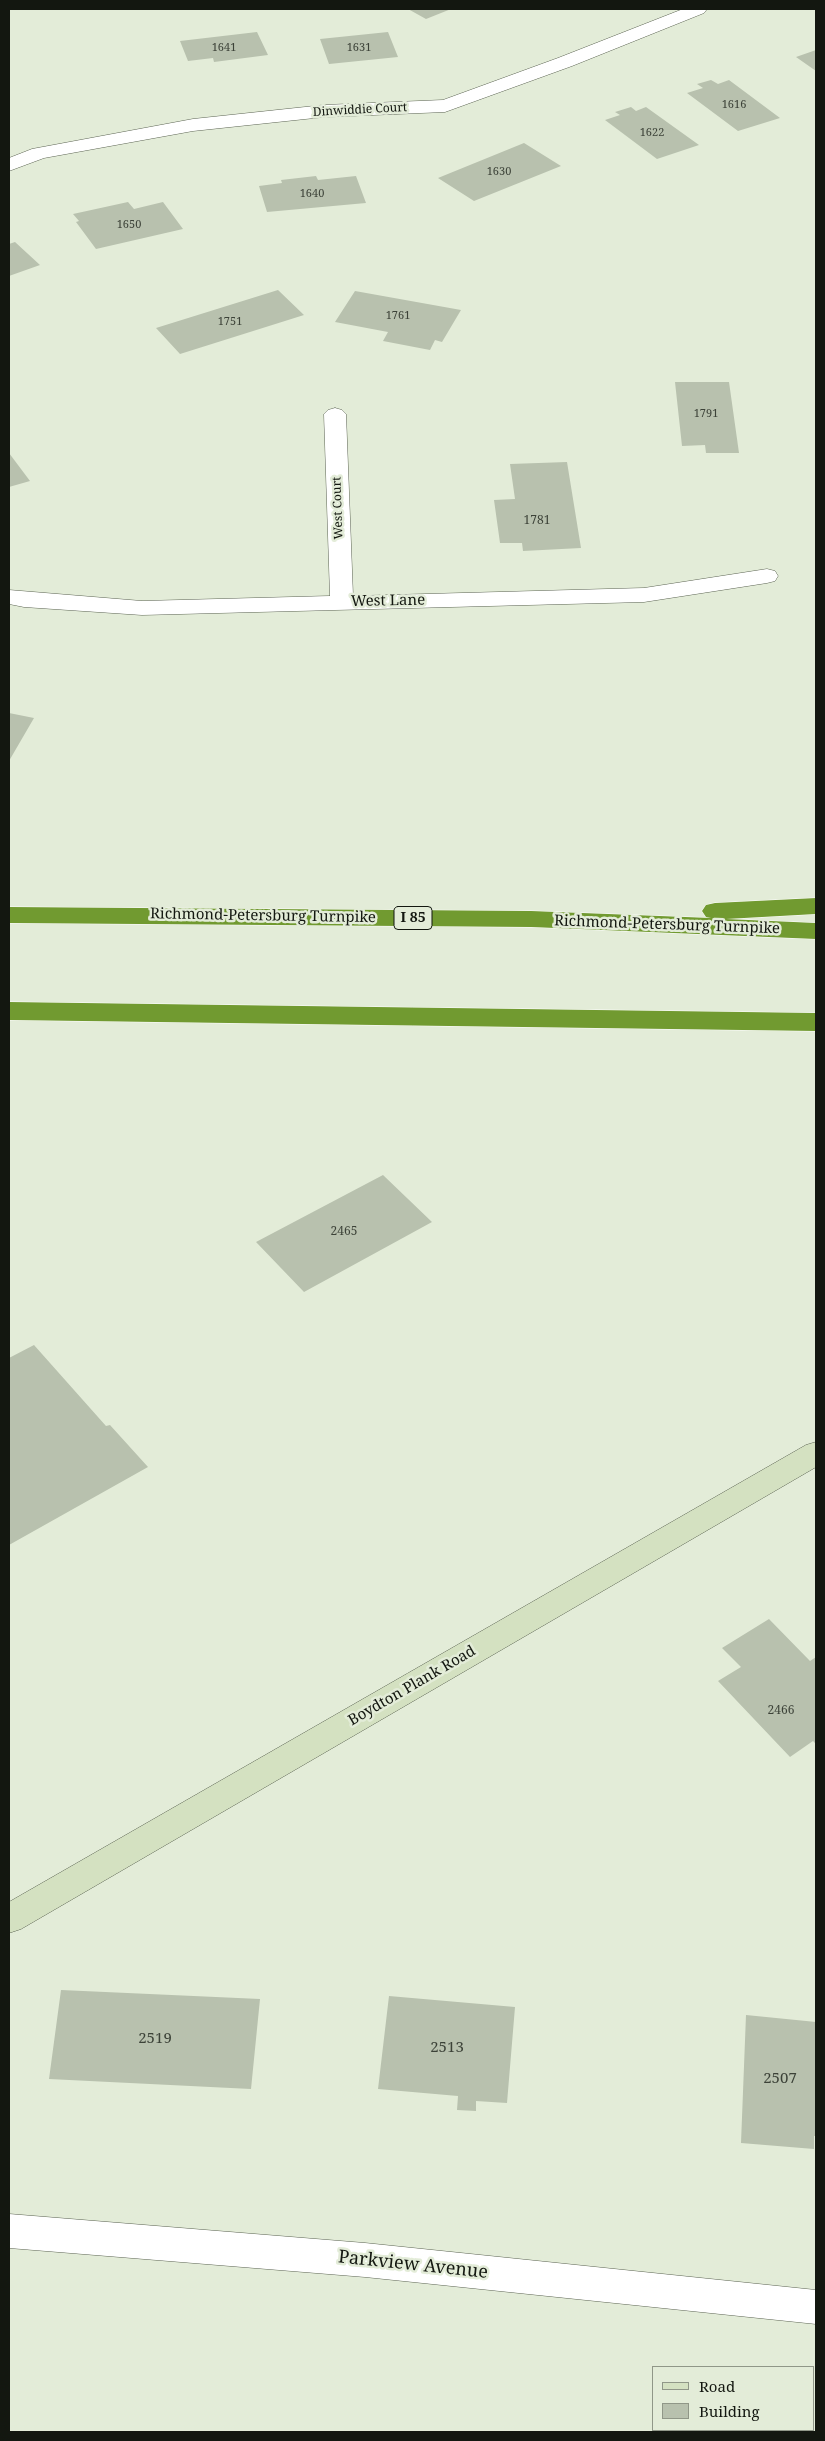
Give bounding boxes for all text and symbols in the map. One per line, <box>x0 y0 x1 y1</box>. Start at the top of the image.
house number: 1641 <box>212 41 236 55</box>
house number: 1631 <box>347 41 371 55</box>
house number: 1616 <box>722 98 746 112</box>
street label: Dinwiddie Court <box>312 100 408 120</box>
house number: 1622 <box>640 126 664 140</box>
house number: 1630 <box>487 165 511 179</box>
house number: 1640 <box>300 187 324 201</box>
house number: 1650 <box>117 218 141 232</box>
house number: 1761 <box>386 309 410 323</box>
house number: 1751 <box>218 315 242 329</box>
house number: 1791 <box>694 407 718 421</box>
street label: West Court <box>330 476 346 540</box>
house number: 1781 <box>524 514 550 528</box>
street label: West Lane <box>351 591 425 611</box>
street label: Richmond-Petersburg Turnpike <box>150 905 376 927</box>
road number: I 85 <box>394 906 432 930</box>
street label: Richmond-Petersburg Turnpike <box>554 912 780 938</box>
house number: 2465 <box>331 1225 357 1239</box>
street label: Boydton Plank Road <box>345 1642 479 1730</box>
house number: 2466 <box>768 1704 794 1718</box>
house number: 2519 <box>138 2030 172 2048</box>
house number: 2513 <box>430 2039 464 2057</box>
house number: 2507 <box>763 2070 797 2088</box>
street label: Parkview Avenue <box>337 2246 489 2284</box>
legend <box>652 2366 815 2431</box>
text: Road <box>699 2376 735 2396</box>
text: Building <box>699 2401 760 2421</box>

